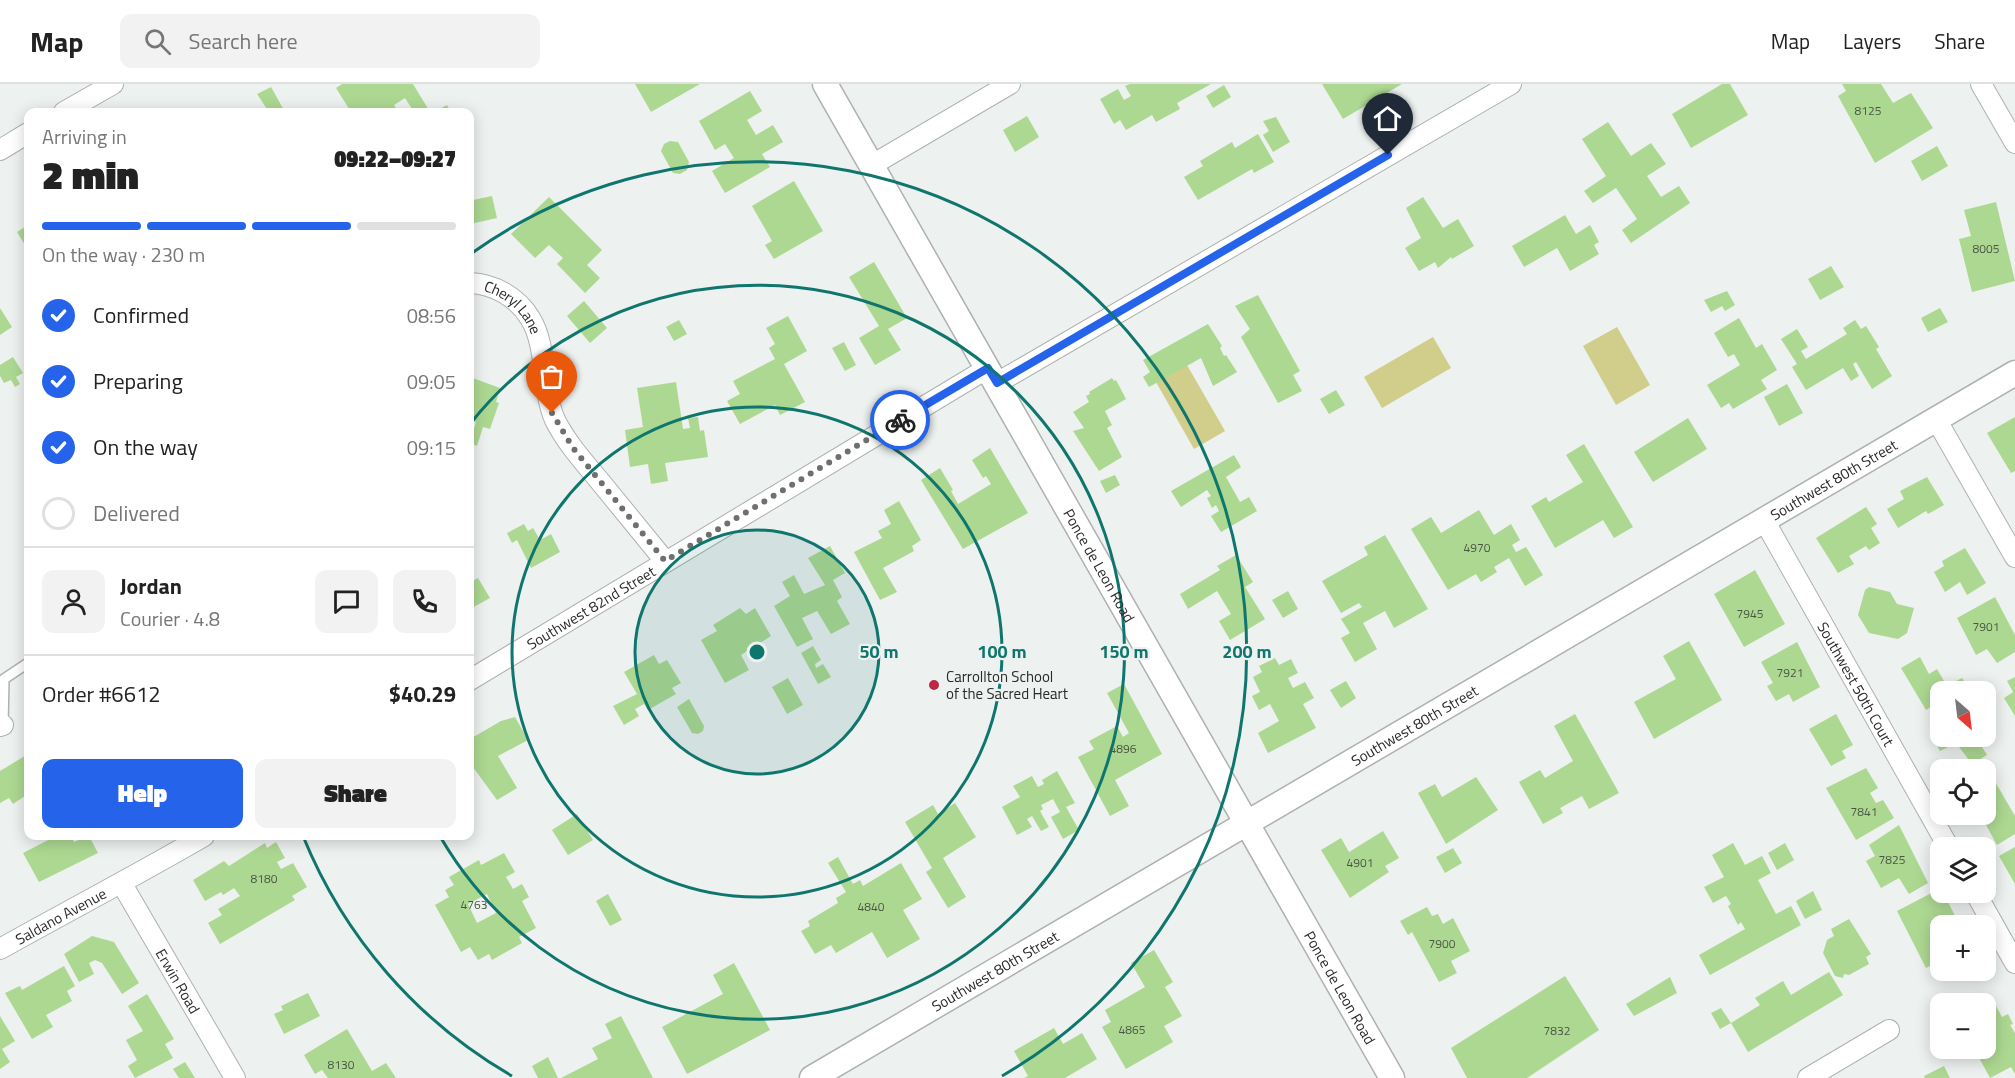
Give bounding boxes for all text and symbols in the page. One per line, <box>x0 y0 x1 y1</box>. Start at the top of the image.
search box <box>120 14 540 68</box>
text: Map <box>30 20 84 63</box>
text: Search here <box>189 24 298 58</box>
icon: search <box>141 25 174 58</box>
text: Map <box>1771 25 1810 57</box>
text: Layers <box>1843 25 1901 57</box>
text: Share <box>1934 25 1985 57</box>
pin <box>1362 93 1413 155</box>
house number: 8125 <box>1855 101 1882 120</box>
icon: home <box>1371 102 1404 135</box>
text: Arriving in <box>42 121 127 152</box>
text: 09:22–09:27 <box>334 142 456 176</box>
text: 2 min <box>42 145 139 204</box>
text: On the way · 230 m <box>42 239 205 270</box>
house number: 8005 <box>1973 239 2000 258</box>
street label: Cheryl Lane <box>482 274 548 337</box>
text: Confirmed <box>93 298 189 332</box>
icon: check <box>42 299 75 332</box>
text: 08:56 <box>407 300 456 331</box>
pin <box>526 351 577 413</box>
icon: bag <box>535 360 568 393</box>
text: Preparing <box>93 364 183 398</box>
icon: check <box>42 365 75 398</box>
text: 09:05 <box>407 366 456 397</box>
courier <box>870 390 930 450</box>
icon: bike <box>884 404 917 437</box>
text: On the way <box>93 430 198 464</box>
icon: check <box>42 431 75 464</box>
text: 09:15 <box>407 432 456 463</box>
street label: Southwest 80th Street <box>1766 433 1902 526</box>
text: Delivered <box>93 496 180 530</box>
street label: Ponce de Leon Road <box>1058 504 1141 626</box>
house number: 4970 <box>1464 538 1491 557</box>
street label: Southwest 82nd Street <box>522 559 660 655</box>
text: Jordan <box>120 569 182 603</box>
button: person <box>42 570 105 633</box>
button: chat <box>315 570 378 633</box>
button: phone <box>393 570 456 633</box>
text: Courier · 4.8 <box>120 603 220 634</box>
house number: 7945 <box>1737 604 1764 623</box>
street label: Southwest 50th Court <box>1812 617 1901 751</box>
house number: 7901 <box>1973 617 1999 636</box>
text: 50 m <box>859 638 899 665</box>
text: 100 m <box>977 638 1027 665</box>
text: 150 m <box>1099 638 1149 665</box>
text: 200 m <box>1222 638 1272 665</box>
centre of rings <box>747 642 767 662</box>
house number: 7921 <box>1777 663 1803 682</box>
place label: Carrollton School of the Sacred Heart <box>946 665 1069 705</box>
text: Order #6612 <box>42 677 161 711</box>
text: $40.29 <box>389 677 456 711</box>
marker: Carrollton School of the Sacred Heart <box>927 678 941 692</box>
street label: Southwest 80th Street <box>1346 678 1483 771</box>
north arrow <box>1930 681 1996 747</box>
map controls <box>1930 681 1996 1059</box>
house number: 4896 <box>1110 739 1137 758</box>
button: Help <box>42 759 243 828</box>
button: Share <box>255 759 456 828</box>
button: locate <box>1930 759 1996 825</box>
house number: 7841 <box>1851 802 1877 821</box>
button: layers <box>1930 837 1996 903</box>
house number: 7825 <box>1879 850 1906 869</box>
house number: 4901 <box>1347 853 1373 872</box>
house number: 8180 <box>251 869 278 888</box>
street label: Saldano Avenue <box>11 882 110 950</box>
house number: 4763 <box>461 895 487 914</box>
house number: 4840 <box>858 897 885 916</box>
button: + <box>1930 915 1996 981</box>
street label: Southwest 80th Street <box>927 924 1063 1017</box>
street label: Ponce de Leon Road <box>1299 926 1382 1048</box>
house number: 7900 <box>1429 934 1456 953</box>
street label: Erwin Road <box>150 944 206 1018</box>
button: − <box>1930 993 1996 1059</box>
house number: 4865 <box>1119 1020 1146 1039</box>
house number: 7832 <box>1544 1021 1570 1040</box>
house number: 8130 <box>328 1055 355 1074</box>

